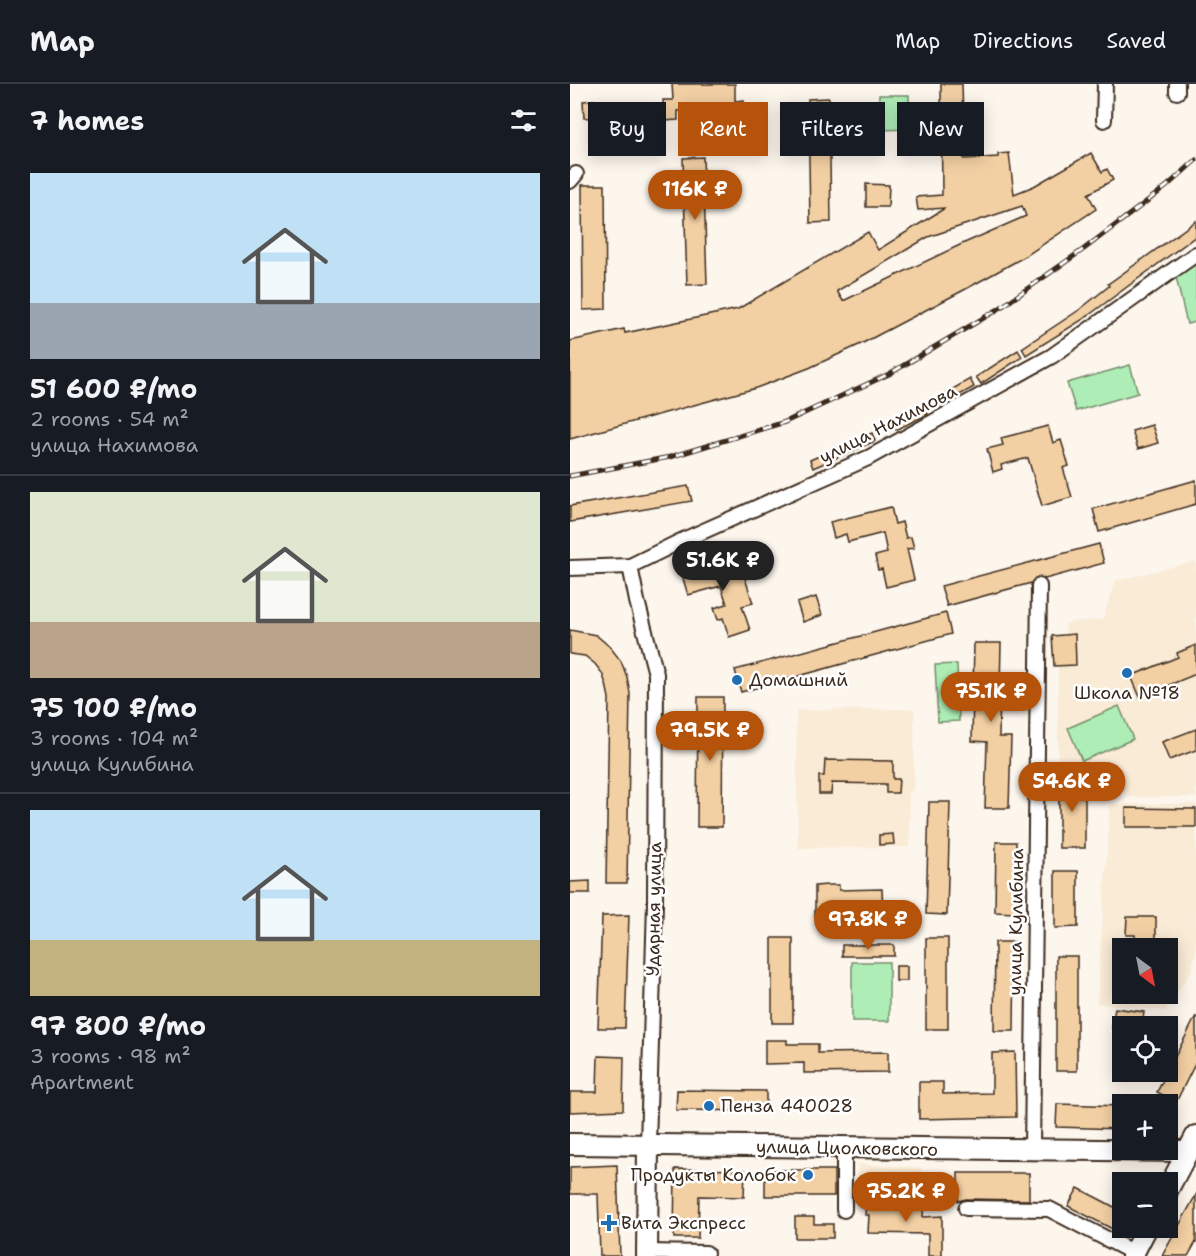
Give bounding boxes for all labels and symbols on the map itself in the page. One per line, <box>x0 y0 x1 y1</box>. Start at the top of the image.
pin: 116K ₽ <box>646 170 744 221</box>
street label: улица Нахимова <box>815 379 961 469</box>
pin: 51.6K ₽ <box>668 541 778 592</box>
marker: Школа №18 <box>1120 666 1134 680</box>
place label: Домашний <box>749 668 848 692</box>
pin: 75.1K ₽ <box>936 672 1046 723</box>
marker: Домашний <box>730 673 744 687</box>
place label: Школа №18 <box>1074 681 1180 705</box>
pin: 79.5K ₽ <box>655 711 765 762</box>
pin: 54.6K ₽ <box>1017 762 1127 813</box>
street label: Ударная улица <box>641 841 667 977</box>
street label: улица Кулибина <box>1003 848 1029 996</box>
pin: 97.8K ₽ <box>813 900 923 951</box>
north arrow <box>1112 938 1178 1004</box>
place label: Пенза 440028 <box>721 1094 853 1118</box>
marker: Пенза 440028 <box>702 1099 716 1113</box>
street label: улица Циолковского <box>756 1134 938 1162</box>
place label: Продукты Колобок <box>631 1163 796 1187</box>
marker: Продукты Колобок <box>801 1168 815 1182</box>
pin: 75.2K ₽ <box>851 1172 961 1223</box>
place label: Вита Экспресс <box>621 1211 746 1235</box>
marker: Вита Экспресс <box>602 1216 616 1230</box>

